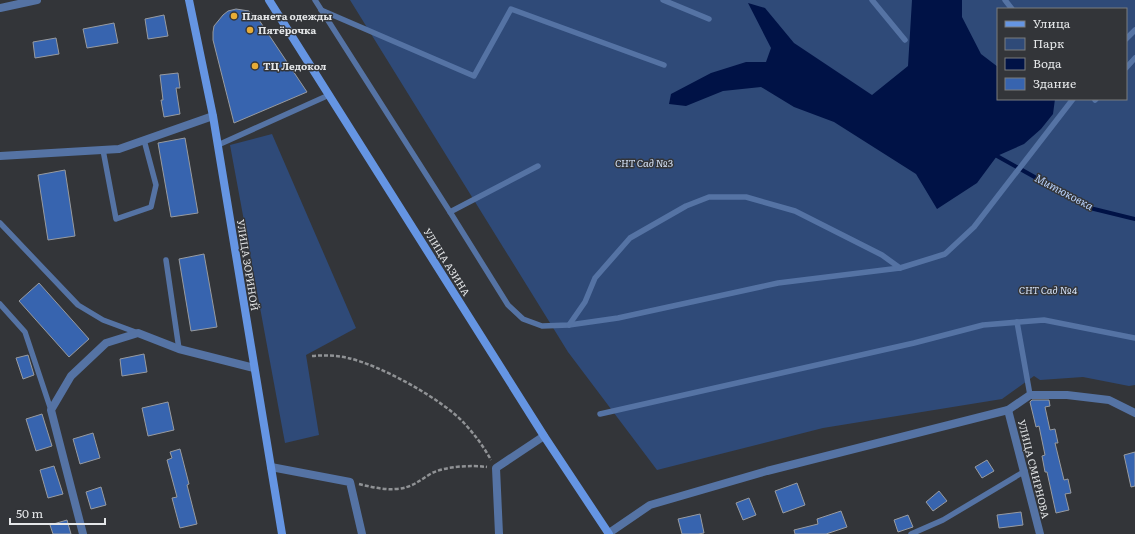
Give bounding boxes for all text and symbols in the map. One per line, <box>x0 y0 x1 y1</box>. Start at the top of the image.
place label: Планета одежды <box>242 8 332 23</box>
legend <box>997 8 1127 100</box>
marker: Планета одежды <box>229 11 239 21</box>
text: Улица <box>1033 14 1071 32</box>
place label: Пятёрочка <box>258 22 317 37</box>
marker: Пятёрочка <box>245 25 255 35</box>
text: Парк <box>1033 34 1064 52</box>
text: Вода <box>1033 54 1062 72</box>
place label: ТЦ Ледокол <box>263 58 327 73</box>
marker: ТЦ Ледокол <box>250 61 260 71</box>
text: Здание <box>1033 74 1076 92</box>
park label: СНТ Сад №3 <box>615 155 673 170</box>
water label: Митюковка <box>1032 169 1097 214</box>
street label: УЛИЦА ЗОРИНОЙ <box>234 218 263 312</box>
street label: УЛИЦА АЗИНА <box>421 225 475 299</box>
park label: СНТ Сад №4 <box>1019 282 1078 297</box>
street label: УЛИЦА СМИРНОВА <box>1015 418 1054 520</box>
scale bar <box>10 500 105 526</box>
text: 50 m <box>16 504 43 522</box>

